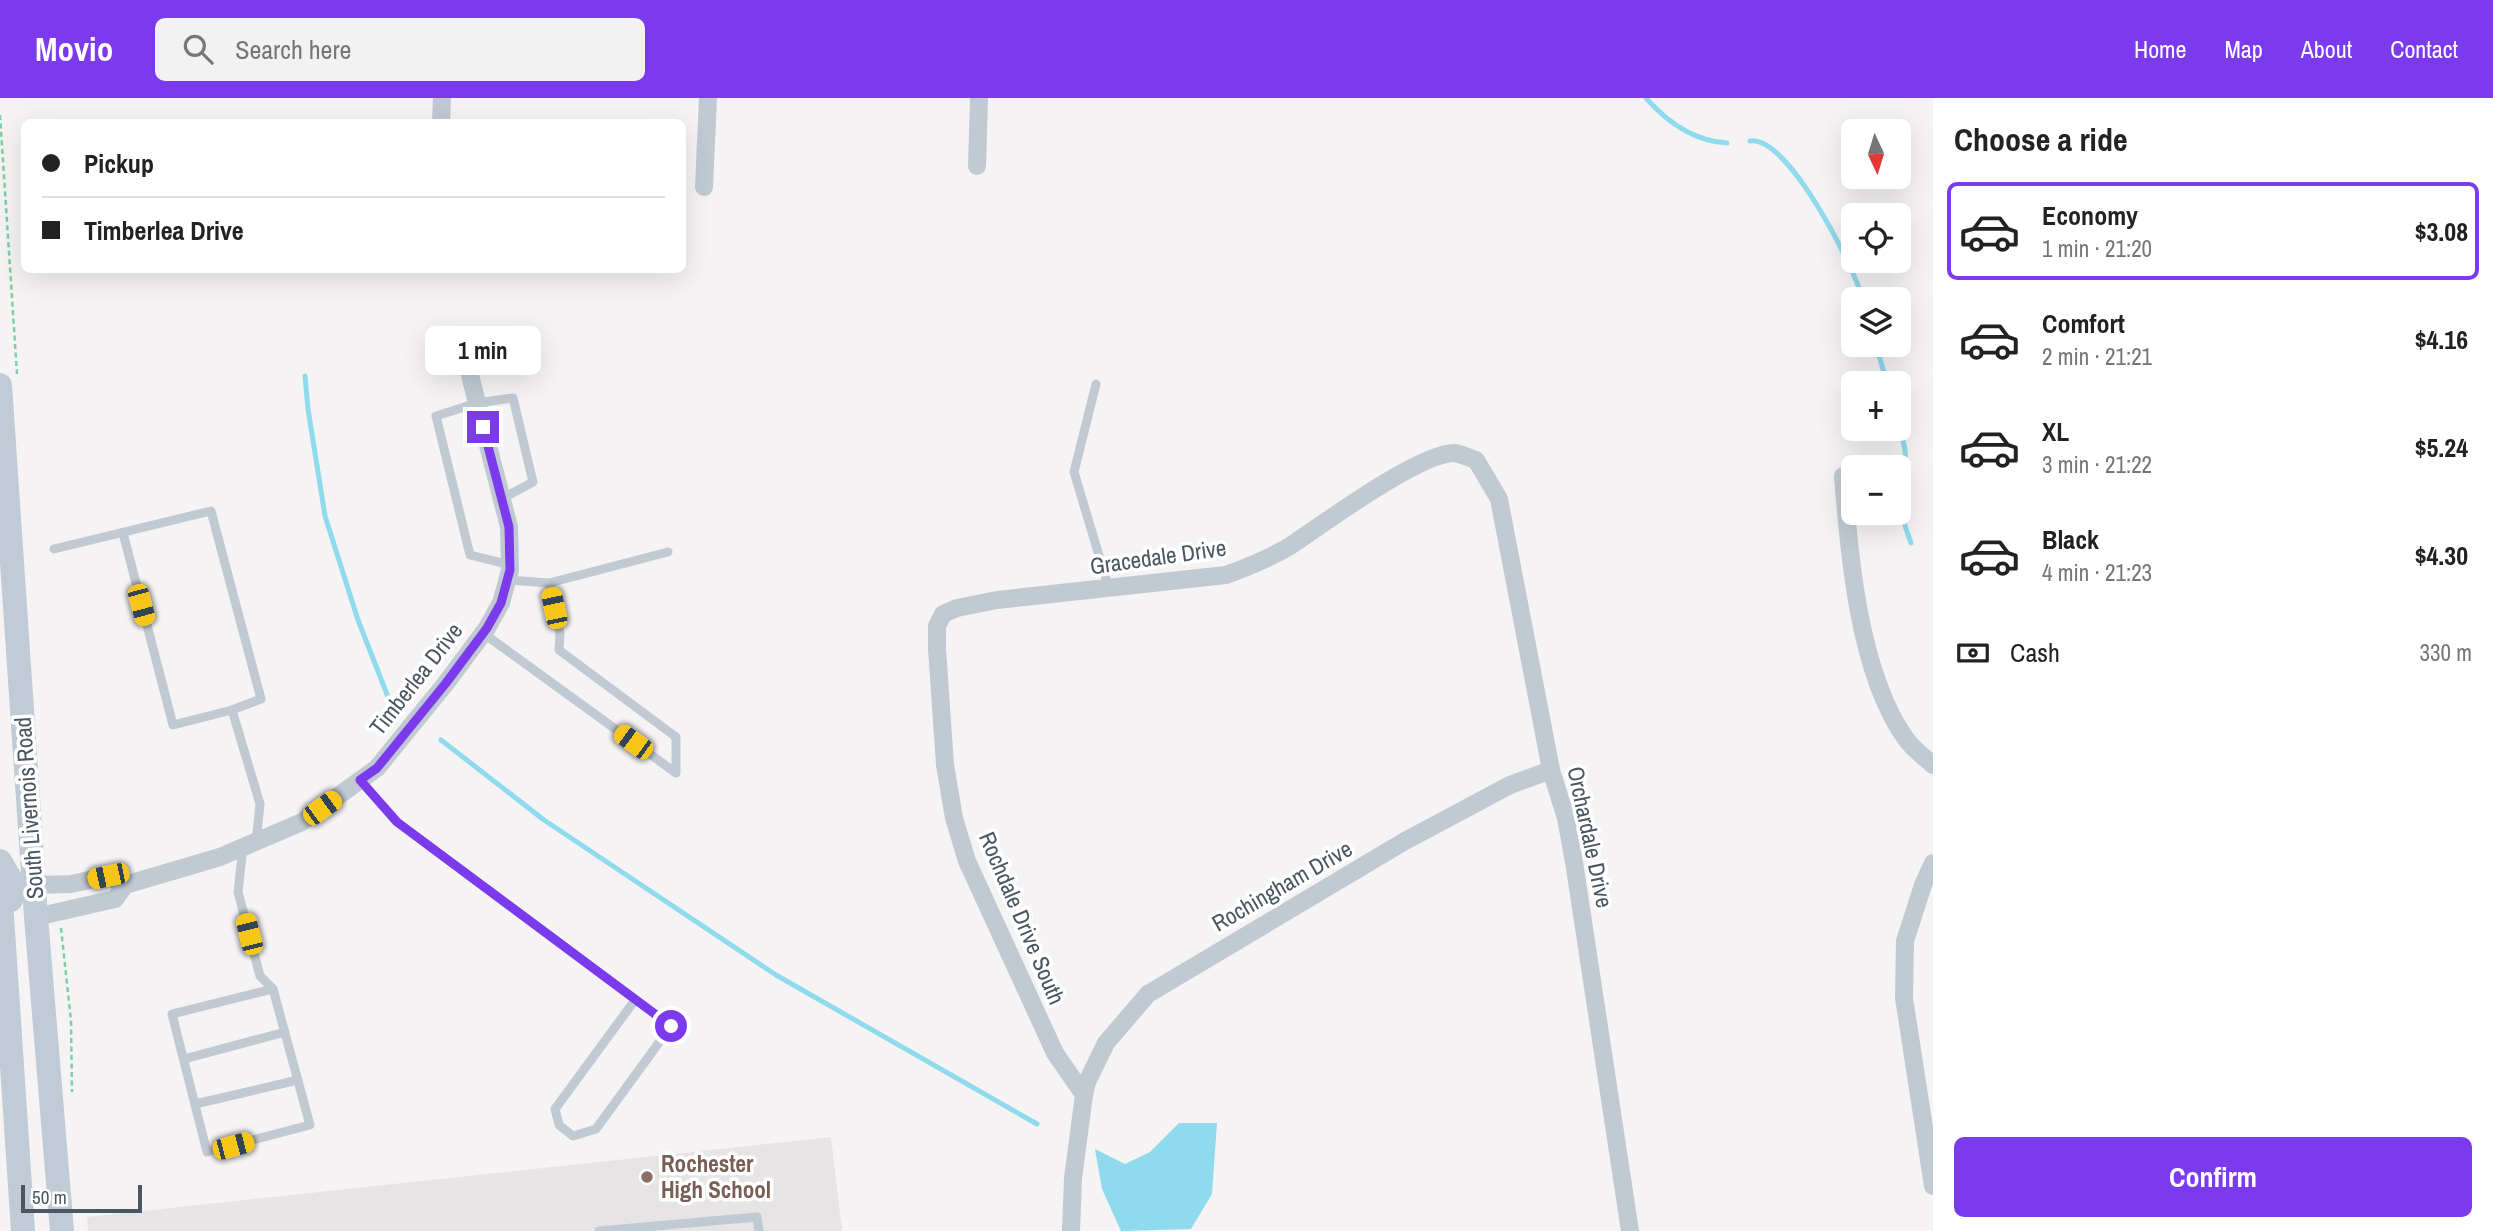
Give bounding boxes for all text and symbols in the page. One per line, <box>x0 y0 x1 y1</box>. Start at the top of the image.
search box <box>155 18 645 81</box>
text: Movio <box>35 27 113 71</box>
icon: search <box>179 30 217 68</box>
text: Search here <box>235 32 351 67</box>
text: Home <box>2134 33 2186 65</box>
text: Map <box>2224 33 2263 65</box>
text: About <box>2301 33 2352 65</box>
text: Contact <box>2390 33 2458 65</box>
text: Choose a ride <box>1954 118 2128 161</box>
north arrow <box>1841 119 1911 189</box>
map controls <box>1841 119 1911 525</box>
text: Pickup <box>84 146 154 181</box>
text: Economy <box>2042 198 2138 233</box>
icon: car <box>1958 200 2021 263</box>
button: locate <box>1841 203 1911 273</box>
text: Timberlea Drive <box>84 213 244 248</box>
text: $3.08 <box>2415 214 2468 249</box>
text: 1 min · 21:20 <box>2042 233 2152 264</box>
button: layers <box>1841 287 1911 357</box>
text: Comfort <box>2042 306 2125 341</box>
icon: car <box>1958 308 2021 371</box>
text: $4.16 <box>2415 322 2468 357</box>
callout: 1 min <box>425 326 541 374</box>
text: 1 min <box>458 335 508 366</box>
text: 2 min · 21:21 <box>2042 341 2152 372</box>
button: + <box>1841 371 1911 441</box>
route end <box>467 411 499 443</box>
text: XL <box>2042 414 2069 449</box>
icon: car <box>1958 416 2021 479</box>
text: $5.24 <box>2415 430 2468 465</box>
text: 3 min · 21:22 <box>2042 449 2152 480</box>
button: − <box>1841 455 1911 525</box>
text: Black <box>2042 522 2099 557</box>
icon: car <box>1958 524 2021 587</box>
street label: Gracedale Drive <box>1088 532 1228 581</box>
text: $4.30 <box>2415 538 2468 573</box>
text: 4 min · 21:23 <box>2042 557 2152 588</box>
car <box>126 582 157 628</box>
car <box>540 585 569 631</box>
street label: Timberlea Drive <box>362 616 469 741</box>
icon: cash <box>1954 634 1992 672</box>
text: Cash <box>2010 635 2060 670</box>
text: 330 m <box>2420 637 2472 668</box>
street label: South Livernois Road <box>7 716 50 900</box>
car <box>610 721 657 763</box>
street label: Orchardale Drive <box>1560 763 1621 910</box>
car <box>299 787 346 829</box>
street label: Rochdale Drive South <box>972 827 1073 1009</box>
street label: Rochingham Drive <box>1206 833 1358 938</box>
car <box>86 861 131 891</box>
car <box>234 911 265 957</box>
route start <box>655 1010 687 1042</box>
car <box>210 1130 257 1162</box>
button: Confirm <box>1954 1137 2472 1217</box>
place label: Rochester High School <box>661 1148 771 1205</box>
marker: Rochester High School <box>639 1169 655 1185</box>
scale bar <box>21 1182 142 1214</box>
text: 50 m <box>32 1184 67 1210</box>

